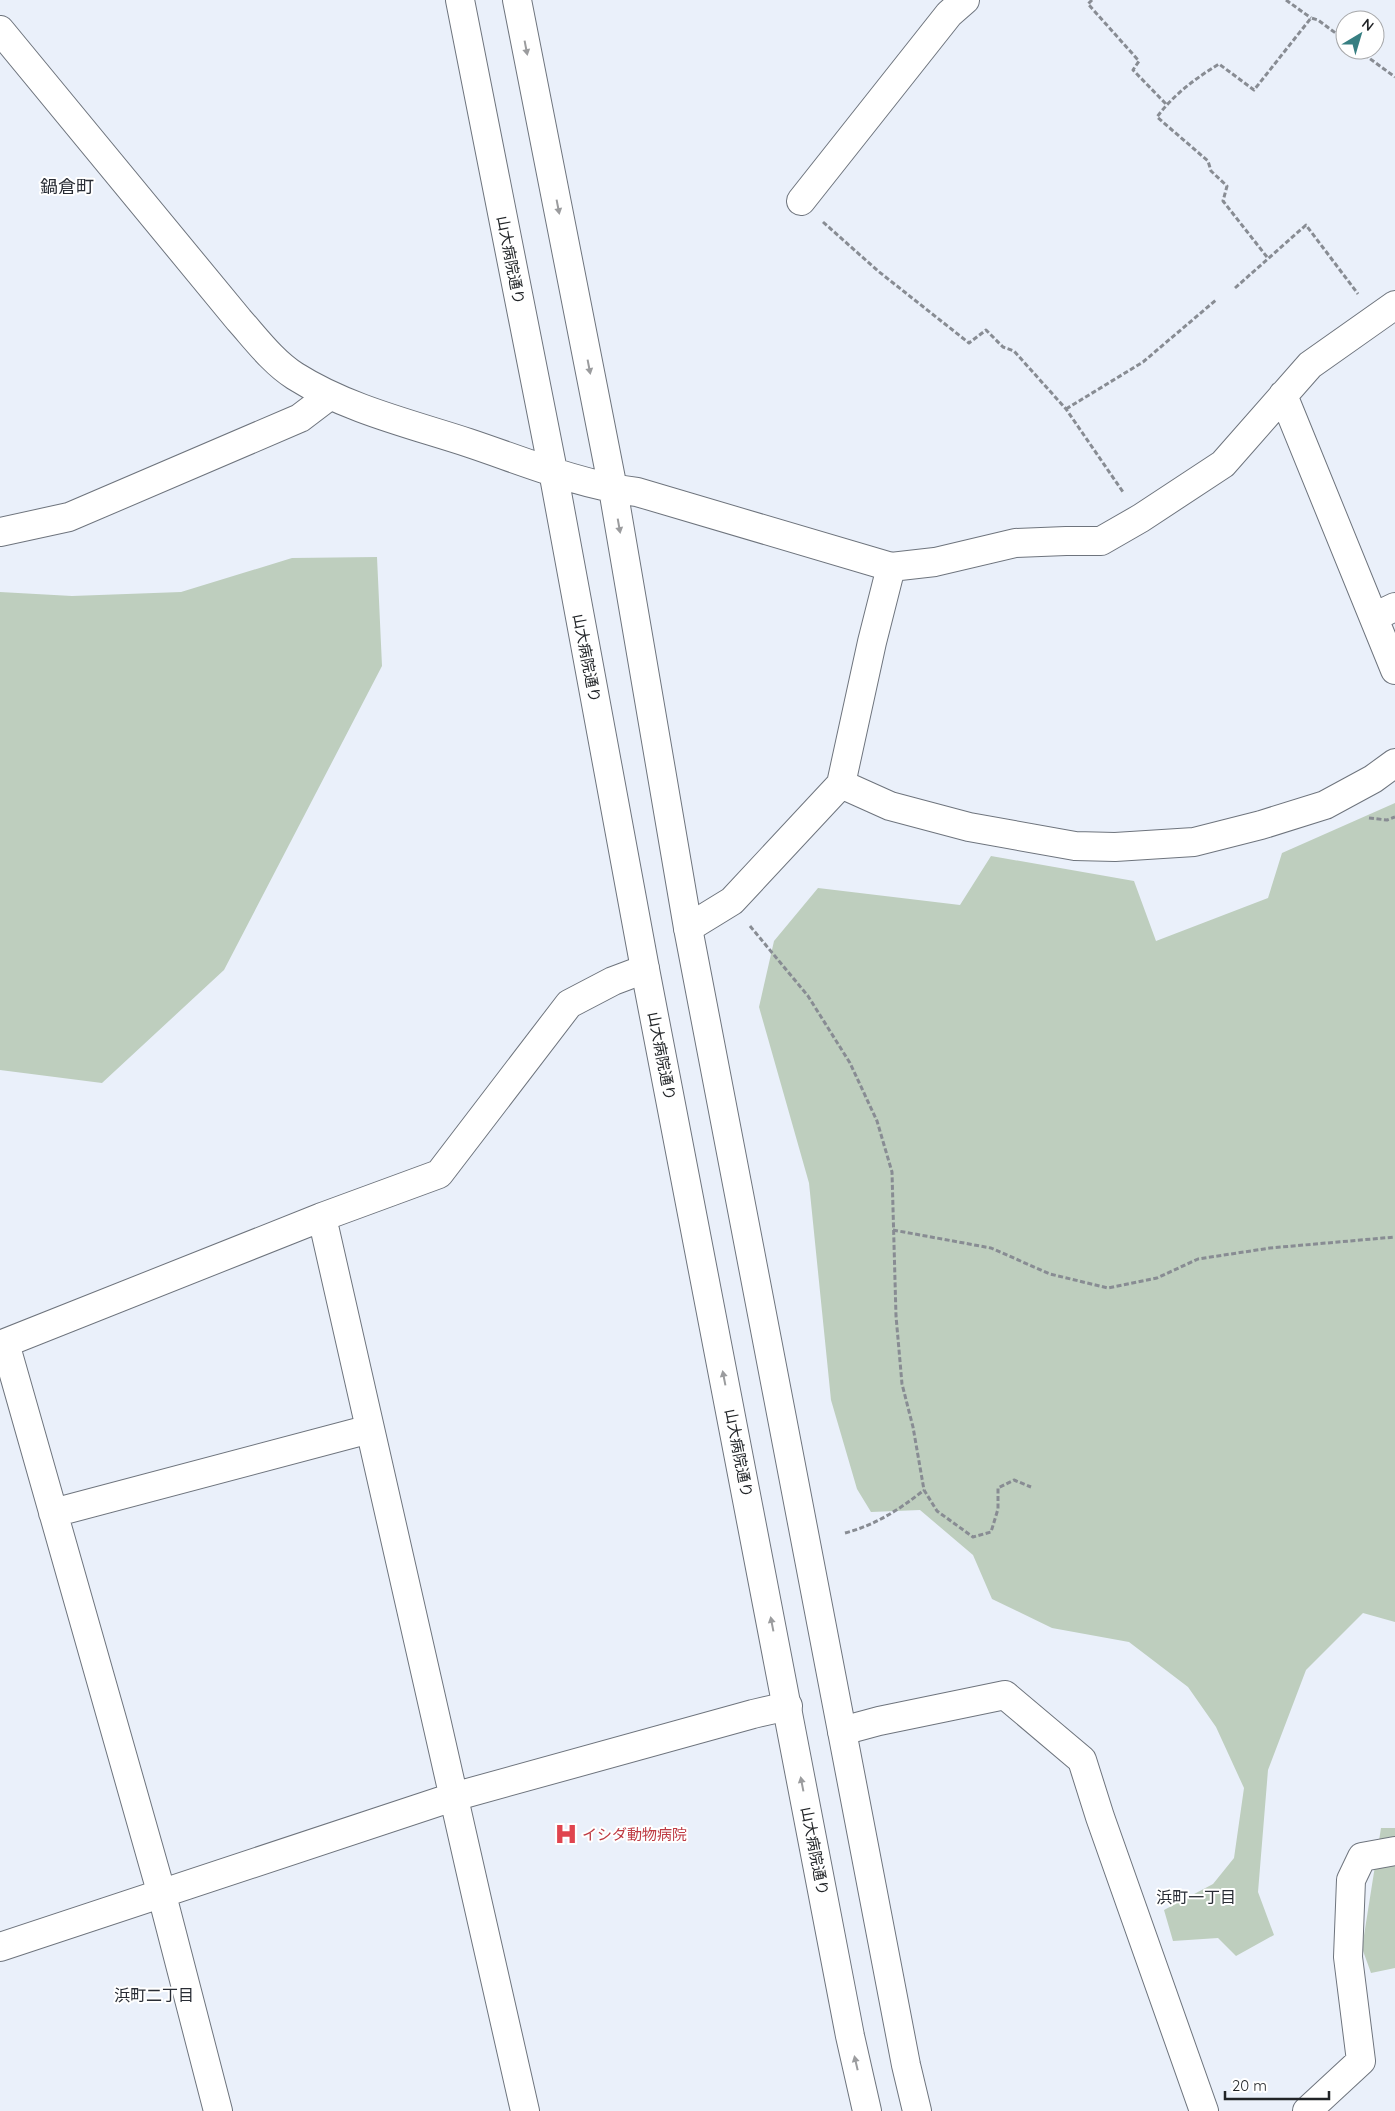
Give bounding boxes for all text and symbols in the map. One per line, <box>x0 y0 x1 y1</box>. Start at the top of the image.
north arrow <box>1335 10 1385 60</box>
text: N <box>1358 14 1378 35</box>
one-way arrow <box>522 40 530 55</box>
district label: 鍋倉町 <box>40 175 94 198</box>
one-way arrow <box>554 200 562 216</box>
street label: 山大病院通り <box>493 214 529 306</box>
one-way arrow <box>585 359 593 374</box>
one-way arrow <box>616 519 624 535</box>
street label: 山大病院通り <box>569 612 605 704</box>
street label: 山大病院通り <box>644 1010 680 1102</box>
one-way arrow <box>720 1370 728 1386</box>
street label: 山大病院通り <box>721 1407 757 1499</box>
one-way arrow <box>767 1616 775 1632</box>
one-way arrow <box>798 1775 806 1791</box>
street label: 山大病院通り <box>797 1805 833 1897</box>
hospital icon: イシダ動物病院 <box>553 1821 579 1847</box>
place label: イシダ動物病院 <box>582 1825 687 1844</box>
district label: 浜町一丁目 <box>1156 1887 1236 1907</box>
district label: 浜町二丁目 <box>114 1985 194 2005</box>
one-way arrow <box>852 2056 860 2071</box>
scale bar <box>1225 2068 1329 2100</box>
text: 20 m <box>1232 2076 1267 2095</box>

